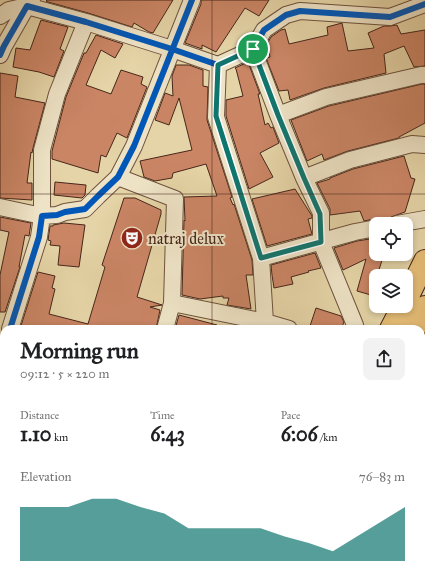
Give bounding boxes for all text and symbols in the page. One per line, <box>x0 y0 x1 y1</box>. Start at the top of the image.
pin <box>236 32 270 66</box>
icon: arrive <box>242 38 264 60</box>
map controls <box>369 217 413 313</box>
button: locate <box>369 217 413 261</box>
theatre icon: natraj delux <box>119 225 145 251</box>
place label: natraj delux <box>148 229 224 248</box>
button: layers <box>369 269 413 313</box>
text: Morning run <box>20 337 139 364</box>
button: share <box>363 338 405 380</box>
text: 09:12 · 5 × 220 m <box>20 366 109 382</box>
text: Distance <box>20 409 59 422</box>
text: Time <box>150 409 175 422</box>
text: Pace <box>281 409 301 422</box>
text: 1.10 <box>20 422 52 446</box>
text: 6:43 <box>150 422 185 446</box>
text: 6:06 <box>281 422 318 446</box>
text: km <box>52 431 68 444</box>
text: /km <box>318 431 338 444</box>
text: Elevation <box>20 469 72 485</box>
text: 76–83 m <box>359 469 405 485</box>

